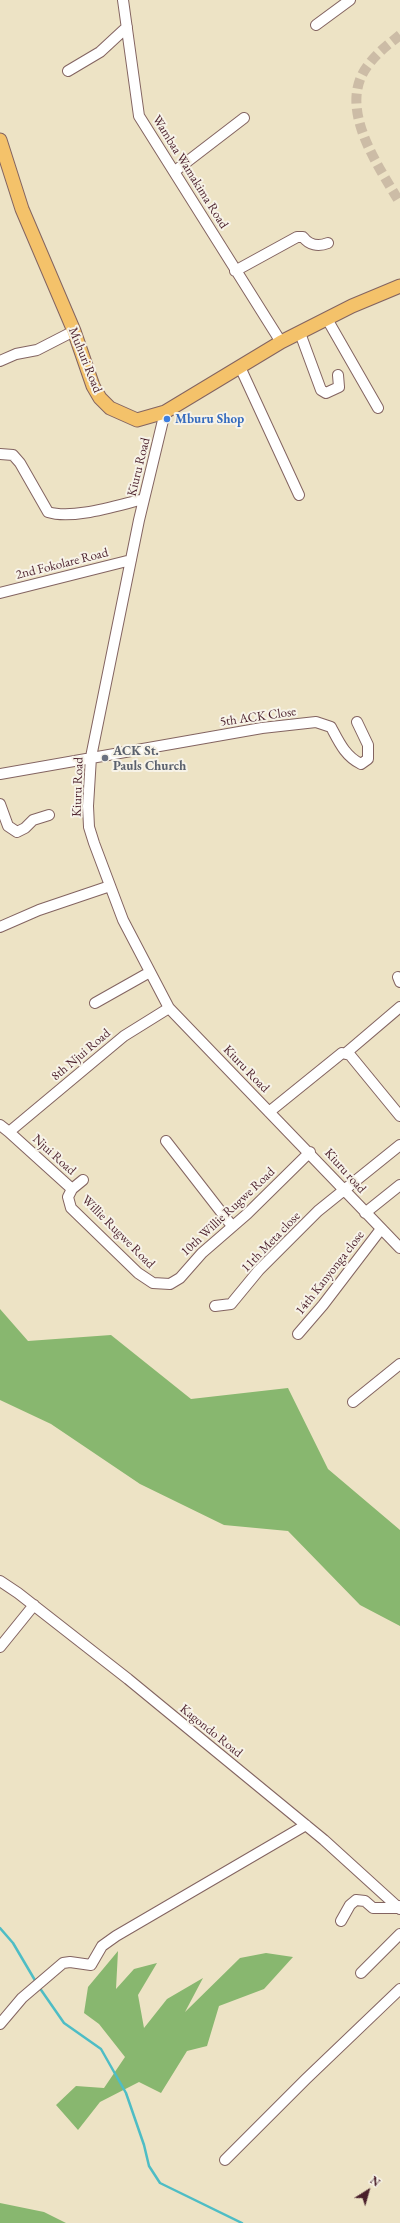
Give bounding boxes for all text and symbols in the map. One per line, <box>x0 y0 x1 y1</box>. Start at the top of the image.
street label: Wambaa Wamakima Road <box>149 112 231 232</box>
street label: Muhuri Road <box>65 325 105 395</box>
place label: Mburu Shop <box>175 411 244 427</box>
marker: Mburu Shop <box>162 414 172 424</box>
street label: Kiuru Road <box>124 436 154 498</box>
street label: 2nd Fokolare Road <box>14 545 110 583</box>
street label: 5th ACK Close <box>219 704 297 730</box>
place label: ACK St. Pauls Church <box>113 743 186 774</box>
marker: ACK St. Pauls Church <box>100 753 110 763</box>
street label: Kiuru Road <box>69 757 87 817</box>
street label: 8th Njui Road <box>48 1026 114 1084</box>
street label: Kiuru Road <box>220 1042 272 1096</box>
street label: Njui Road <box>29 1131 79 1179</box>
street label: Kiuru road <box>321 1145 369 1197</box>
street label: 10th Willie Rugwe Road <box>178 1164 278 1260</box>
street label: Willie Rugwe Road <box>78 1192 158 1272</box>
street label: 11th Meta close <box>238 1208 304 1276</box>
street label: 14th Kanyonga close <box>292 1228 368 1318</box>
street label: Kagondo Road <box>177 1701 245 1761</box>
north arrow <box>348 2171 388 2211</box>
text: N <box>367 2173 383 2190</box>

